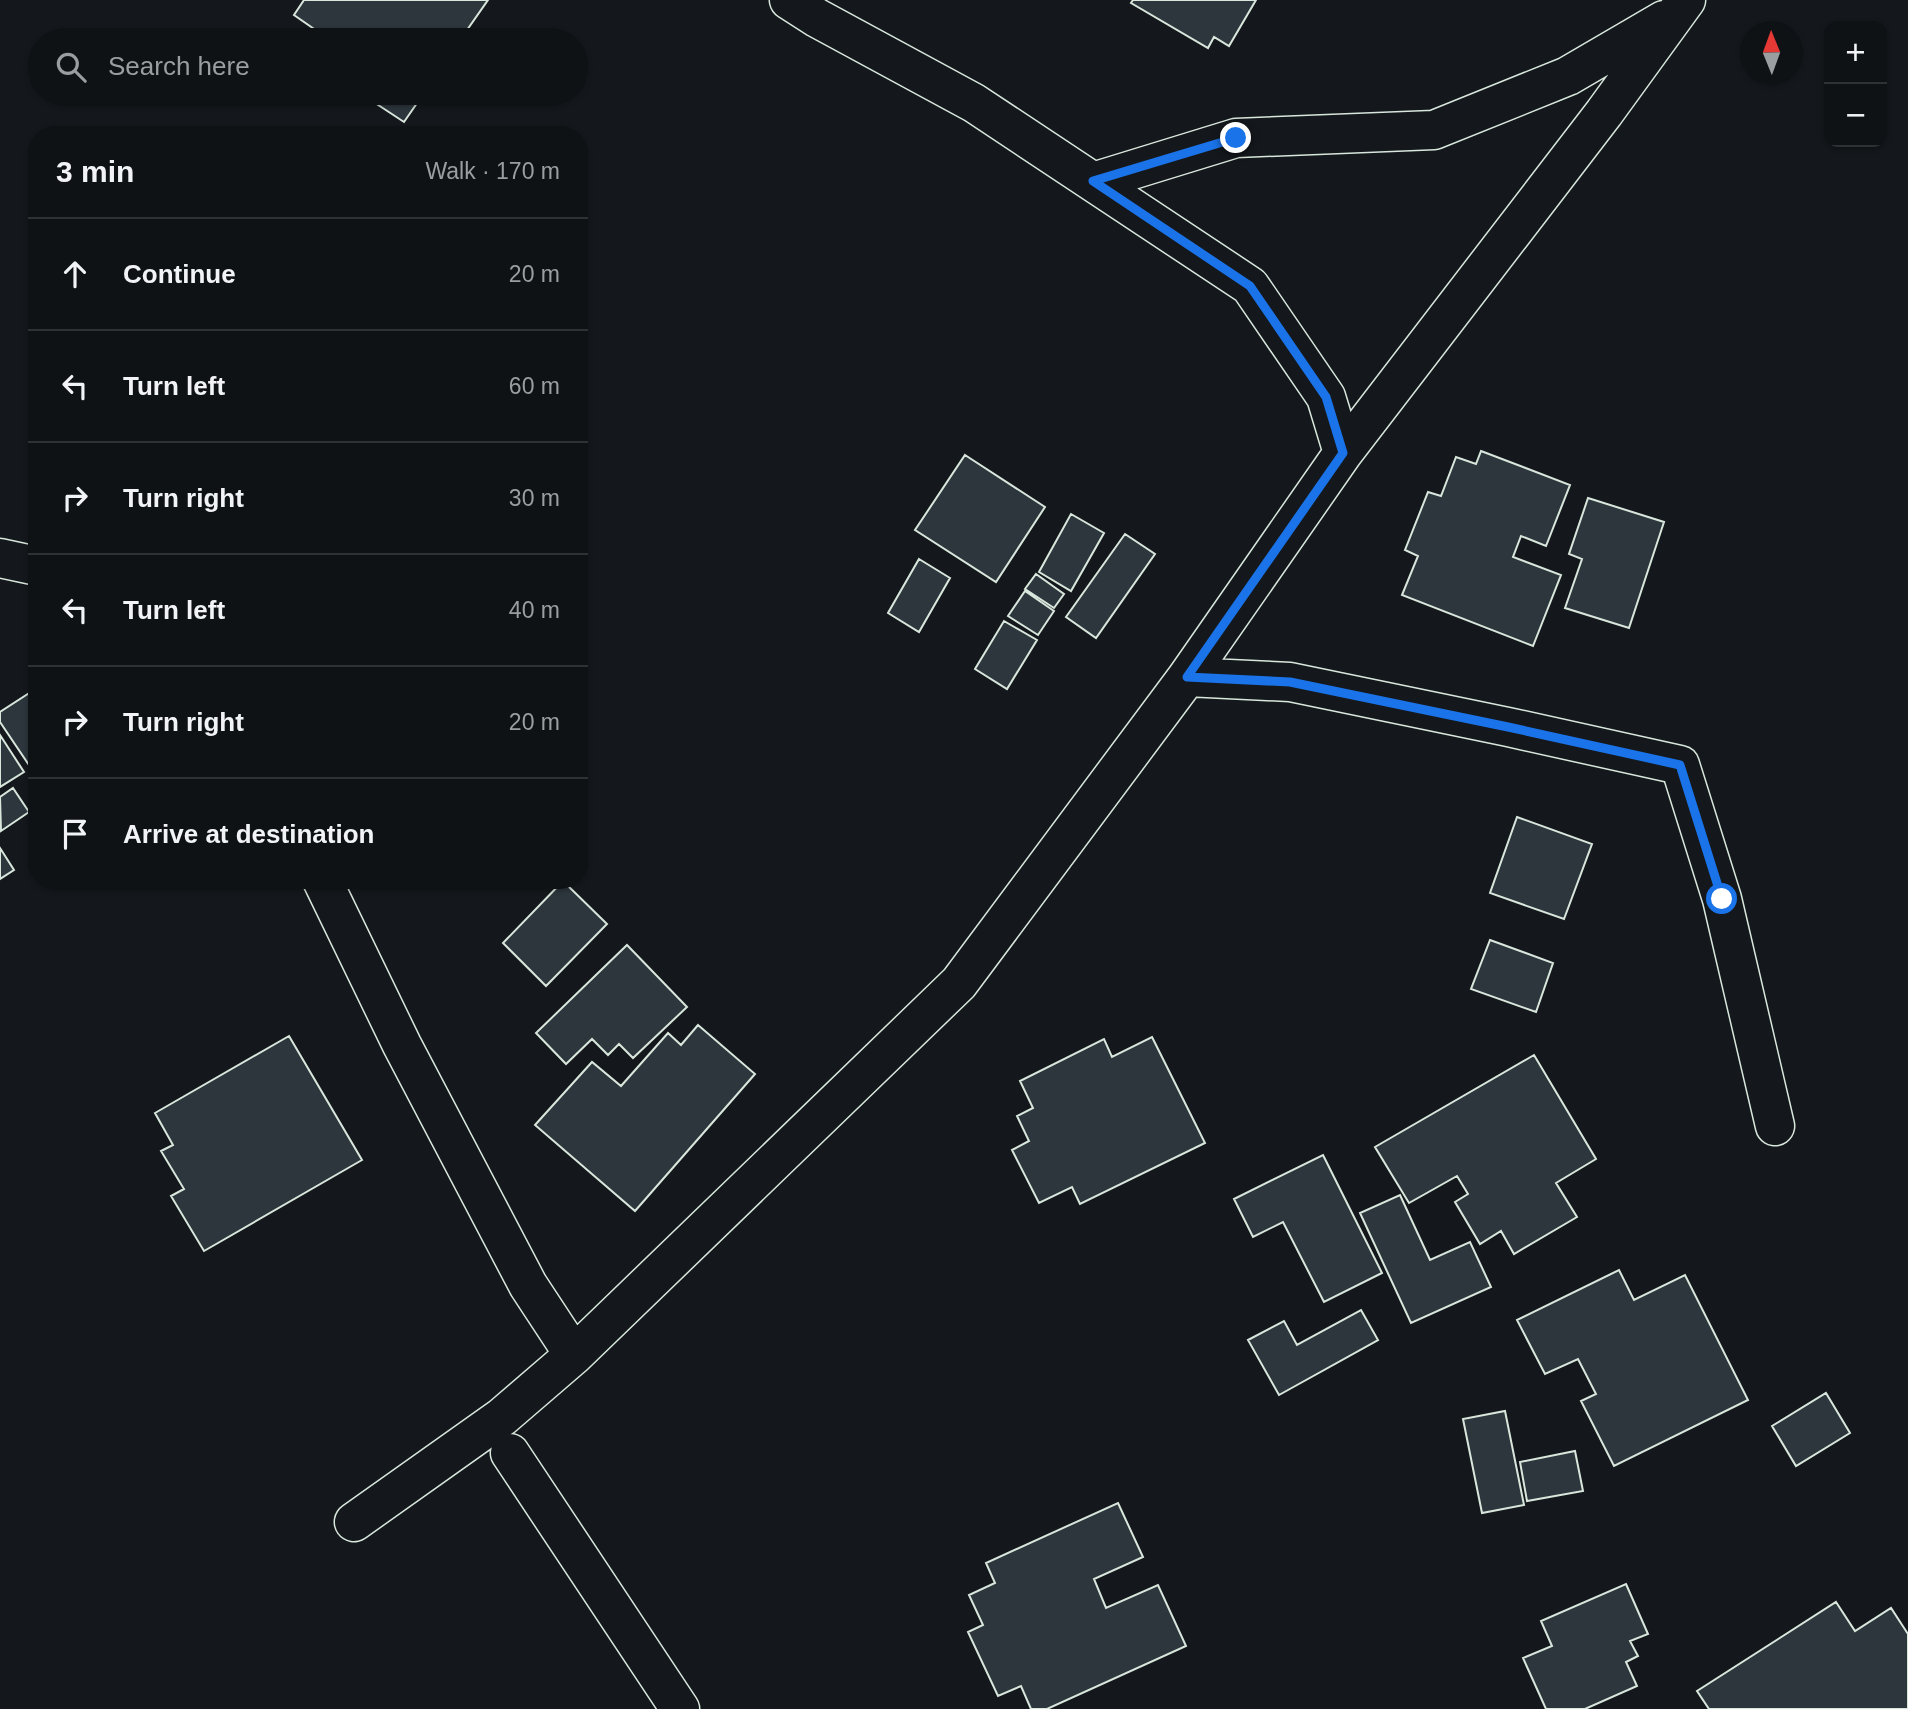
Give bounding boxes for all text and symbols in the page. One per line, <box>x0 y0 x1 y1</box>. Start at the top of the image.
north arrow <box>1740 21 1803 84</box>
map controls <box>1824 21 1887 147</box>
button: + <box>1824 21 1887 84</box>
search box <box>28 28 588 105</box>
icon: search <box>52 48 90 86</box>
text: Search here <box>108 51 250 81</box>
button: − <box>1824 84 1887 147</box>
route end <box>1220 122 1251 153</box>
text: 3 min <box>56 155 134 188</box>
text: Walk · 170 m <box>425 158 560 184</box>
icon: ahead <box>56 255 94 293</box>
text: Continue <box>123 259 236 289</box>
text: 20 m <box>509 261 560 287</box>
icon: left <box>56 367 94 405</box>
text: Turn left <box>123 371 225 401</box>
text: 60 m <box>509 373 560 399</box>
icon: right <box>56 479 94 517</box>
text: Turn right <box>123 483 244 513</box>
text: 30 m <box>509 485 560 511</box>
icon: left <box>56 591 94 629</box>
text: Turn left <box>123 595 225 625</box>
text: 40 m <box>509 597 560 623</box>
icon: right <box>56 703 94 741</box>
text: Turn right <box>123 707 244 737</box>
text: 20 m <box>509 709 560 735</box>
icon: arrive <box>56 815 94 853</box>
text: Arrive at destination <box>123 819 374 849</box>
route start <box>1706 883 1737 914</box>

